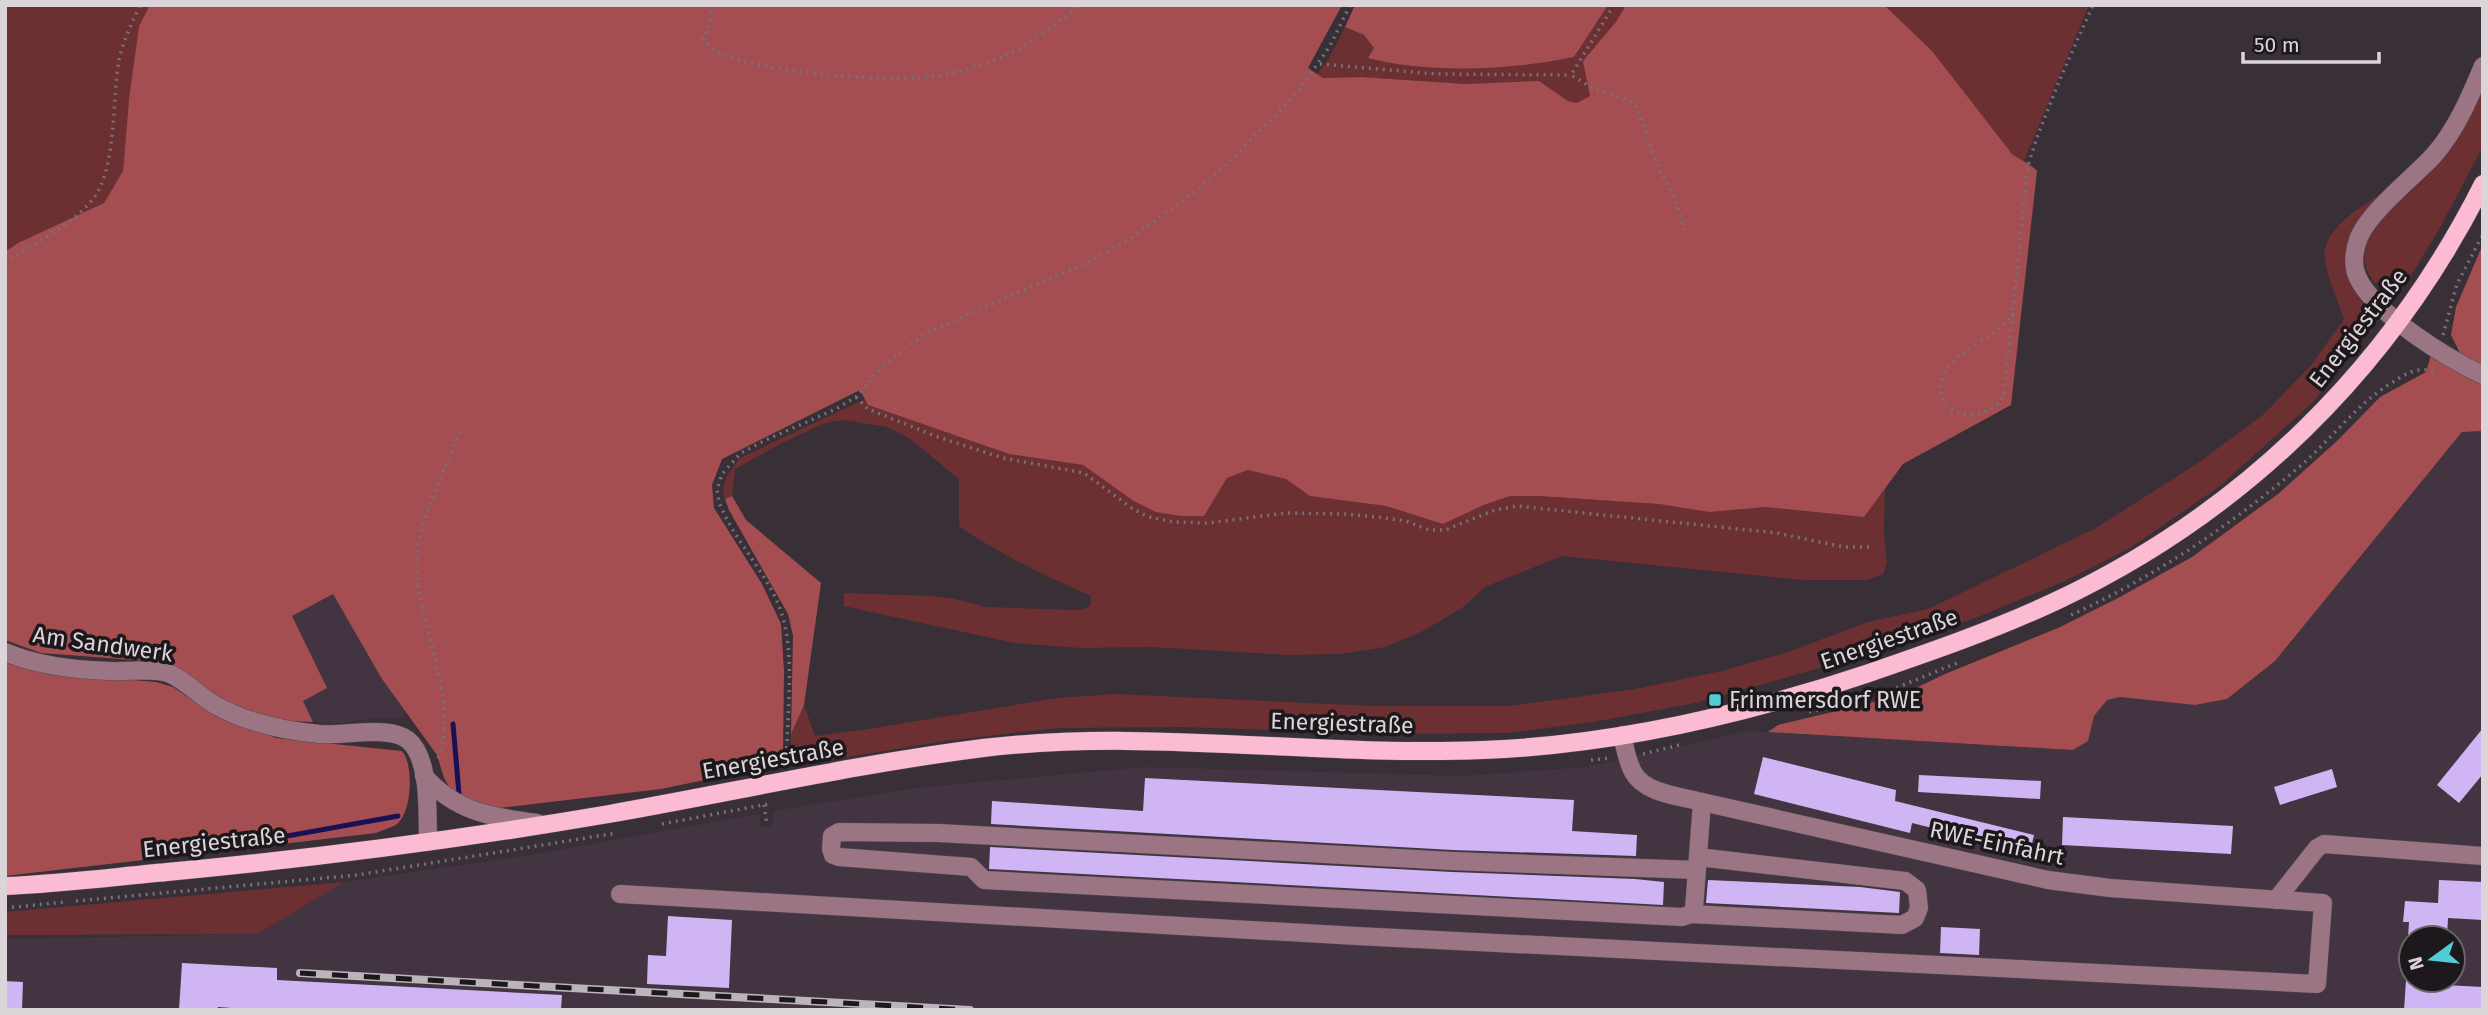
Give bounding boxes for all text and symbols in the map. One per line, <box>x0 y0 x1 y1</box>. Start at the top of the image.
scale bar <box>2243 21 2380 65</box>
text: 50 m <box>2254 32 2300 58</box>
street label: Energiestraße <box>2303 263 2413 393</box>
street label: Energiestraße <box>1817 602 1961 676</box>
street label: Am Sandwerk <box>31 620 175 668</box>
place label: Frimmersdorf RWE <box>1729 686 1921 714</box>
marker: Frimmersdorf RWE <box>1707 692 1723 708</box>
street label: Energiestraße <box>1270 707 1414 739</box>
street label: Energiestraße <box>700 733 846 785</box>
street label: RWE-Einfahrt <box>1927 815 2067 871</box>
street label: Energiestraße <box>141 821 287 863</box>
north arrow <box>2397 924 2467 994</box>
text: N <box>2403 954 2429 972</box>

